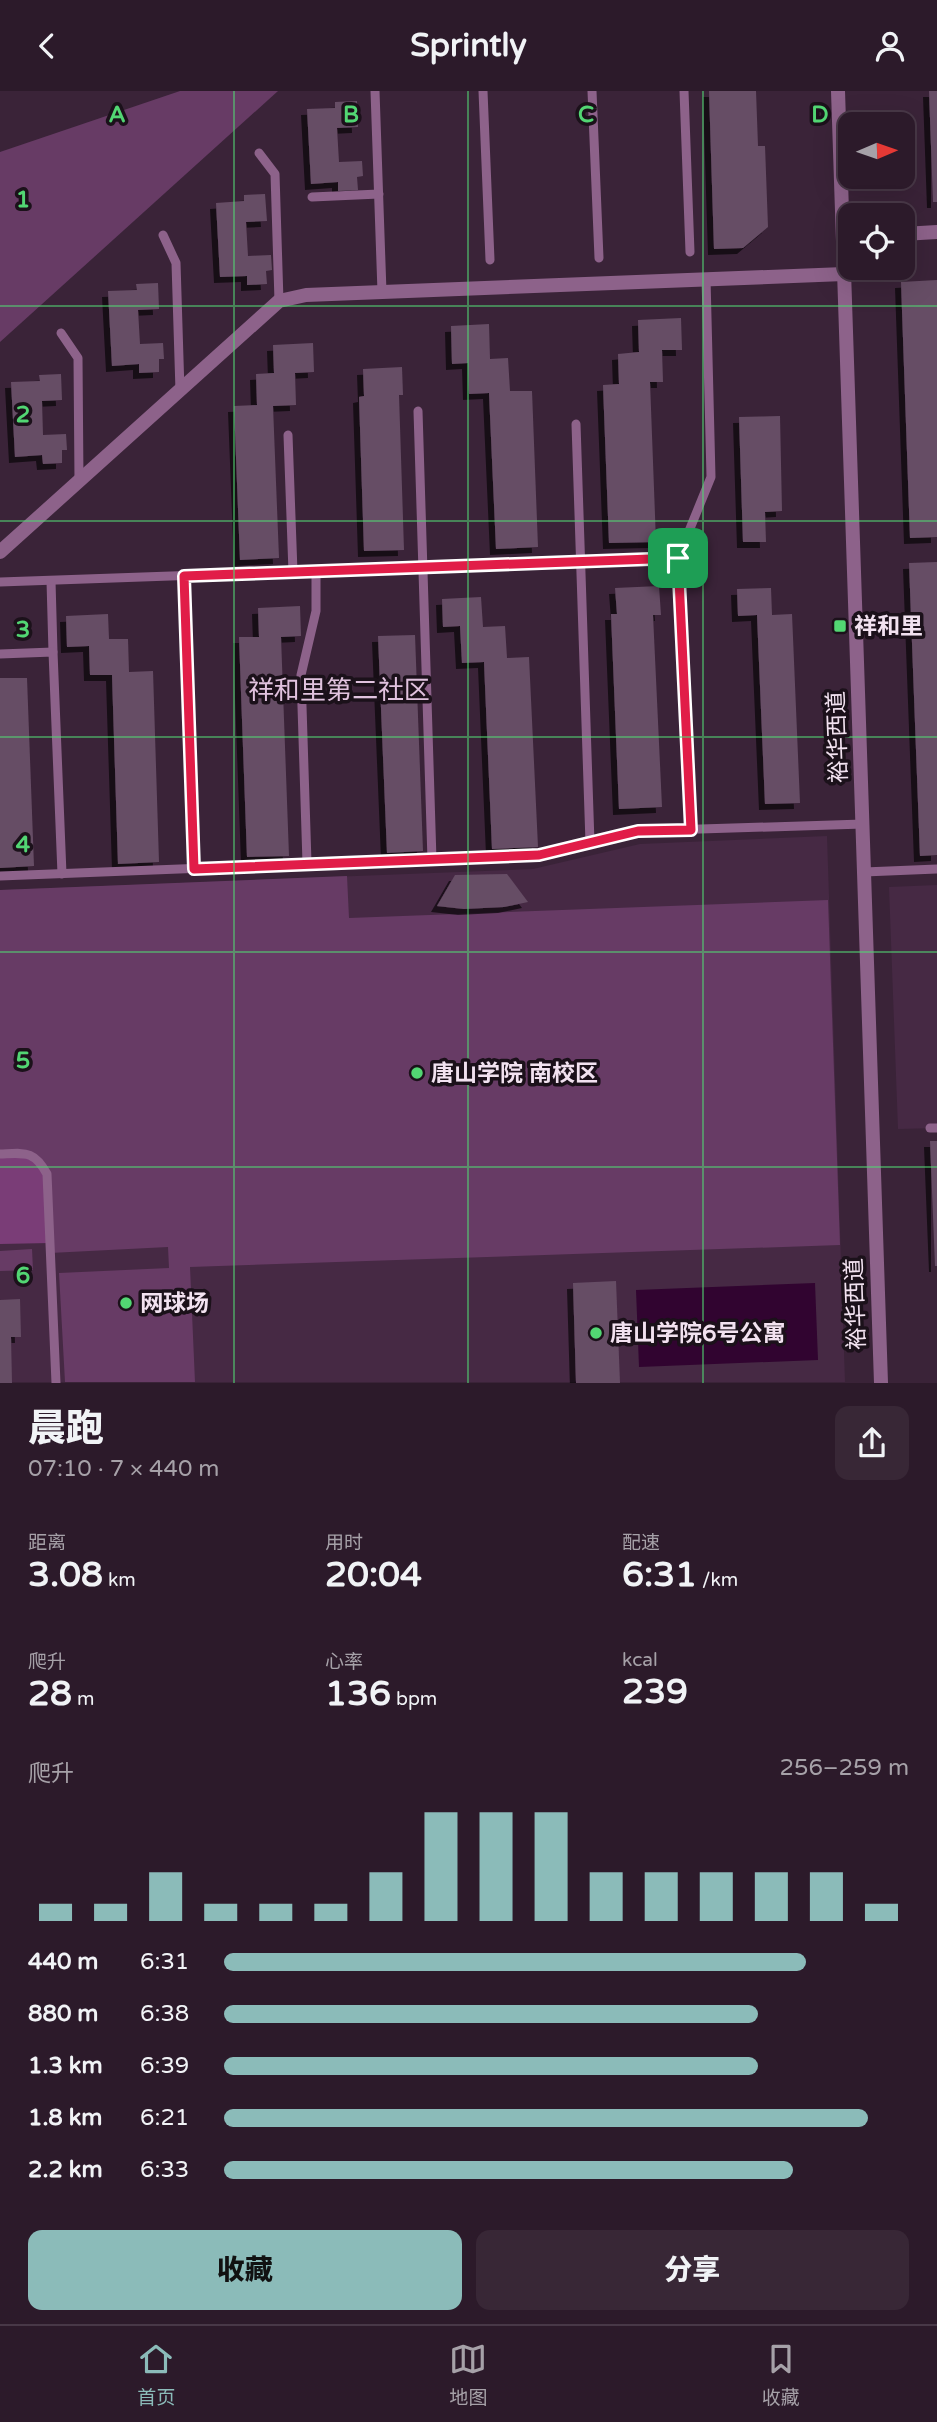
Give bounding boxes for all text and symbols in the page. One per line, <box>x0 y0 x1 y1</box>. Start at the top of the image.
icon: back <box>28 27 66 65</box>
text: Sprintly <box>410 27 527 65</box>
icon: person <box>871 27 909 65</box>
text: A <box>108 101 126 129</box>
text: B <box>343 101 359 129</box>
text: C <box>578 101 594 129</box>
text: D <box>811 101 829 129</box>
north arrow <box>838 112 915 189</box>
map controls <box>838 112 915 280</box>
text: 1 <box>16 186 30 214</box>
button: locate <box>838 203 915 280</box>
text: 2 <box>16 401 30 429</box>
pin <box>648 528 708 588</box>
icon: arrive <box>659 539 697 577</box>
place label: 祥和里 <box>854 613 923 641</box>
text: 3 <box>16 616 30 644</box>
marker: 祥和里 <box>832 618 848 634</box>
district label: 祥和里第二社区 <box>248 675 430 706</box>
street label: 裕华西道 <box>822 691 854 783</box>
text: 4 <box>16 831 31 859</box>
text: 5 <box>16 1047 30 1075</box>
place label: 唐山学院 南校区 <box>431 1060 598 1088</box>
marker: 唐山学院 南校区 <box>409 1065 425 1081</box>
street label: 裕华西道 <box>840 1258 872 1350</box>
text: 6 <box>16 1262 30 1290</box>
place label: 网球场 <box>140 1290 209 1318</box>
marker: 网球场 <box>118 1295 134 1311</box>
place label: 唐山学院6号公寓 <box>610 1320 785 1348</box>
marker: 唐山学院6号公寓 <box>588 1325 604 1341</box>
text: 晨跑 <box>28 1406 104 1452</box>
button: share <box>835 1406 909 1480</box>
text: 07:10 · 7 × 440 m <box>28 1455 219 1483</box>
text: 距离 <box>28 1532 66 1554</box>
text: 用时 <box>325 1532 363 1554</box>
text: 配速 <box>622 1532 660 1554</box>
text: 3.08 <box>28 1554 103 1596</box>
text: 20:04 <box>325 1554 422 1596</box>
text: 6:31 <box>622 1554 697 1596</box>
text: km <box>103 1569 136 1591</box>
text: /km <box>697 1569 738 1591</box>
text: kcal <box>622 1649 658 1671</box>
text: 爬升 <box>28 1651 66 1673</box>
text: 心率 <box>325 1651 363 1673</box>
text: 239 <box>622 1671 688 1713</box>
text: 28 <box>28 1673 72 1715</box>
text: 136 <box>325 1673 391 1715</box>
text: m <box>72 1688 94 1710</box>
text: bpm <box>391 1688 437 1710</box>
text: 256–259 m <box>780 1754 909 1782</box>
text: 爬升 <box>28 1760 74 1788</box>
text: 440 m <box>28 1948 98 1976</box>
text: 6:31 <box>140 1948 189 1976</box>
text: 880 m <box>28 2000 98 2028</box>
text: 6:38 <box>140 2000 189 2028</box>
text: 1.3 km <box>28 2052 103 2080</box>
text: 6:39 <box>140 2052 189 2080</box>
text: 1.8 km <box>28 2104 102 2132</box>
text: 6:21 <box>140 2104 189 2132</box>
text: 2.2 km <box>28 2156 103 2184</box>
text: 6:33 <box>140 2156 189 2184</box>
button: 收藏 <box>28 2230 462 2310</box>
button: 分享 <box>476 2230 909 2310</box>
tab: 首页 <box>137 2340 175 2409</box>
tab: 地图 <box>449 2340 488 2409</box>
tab: 收藏 <box>762 2340 800 2409</box>

